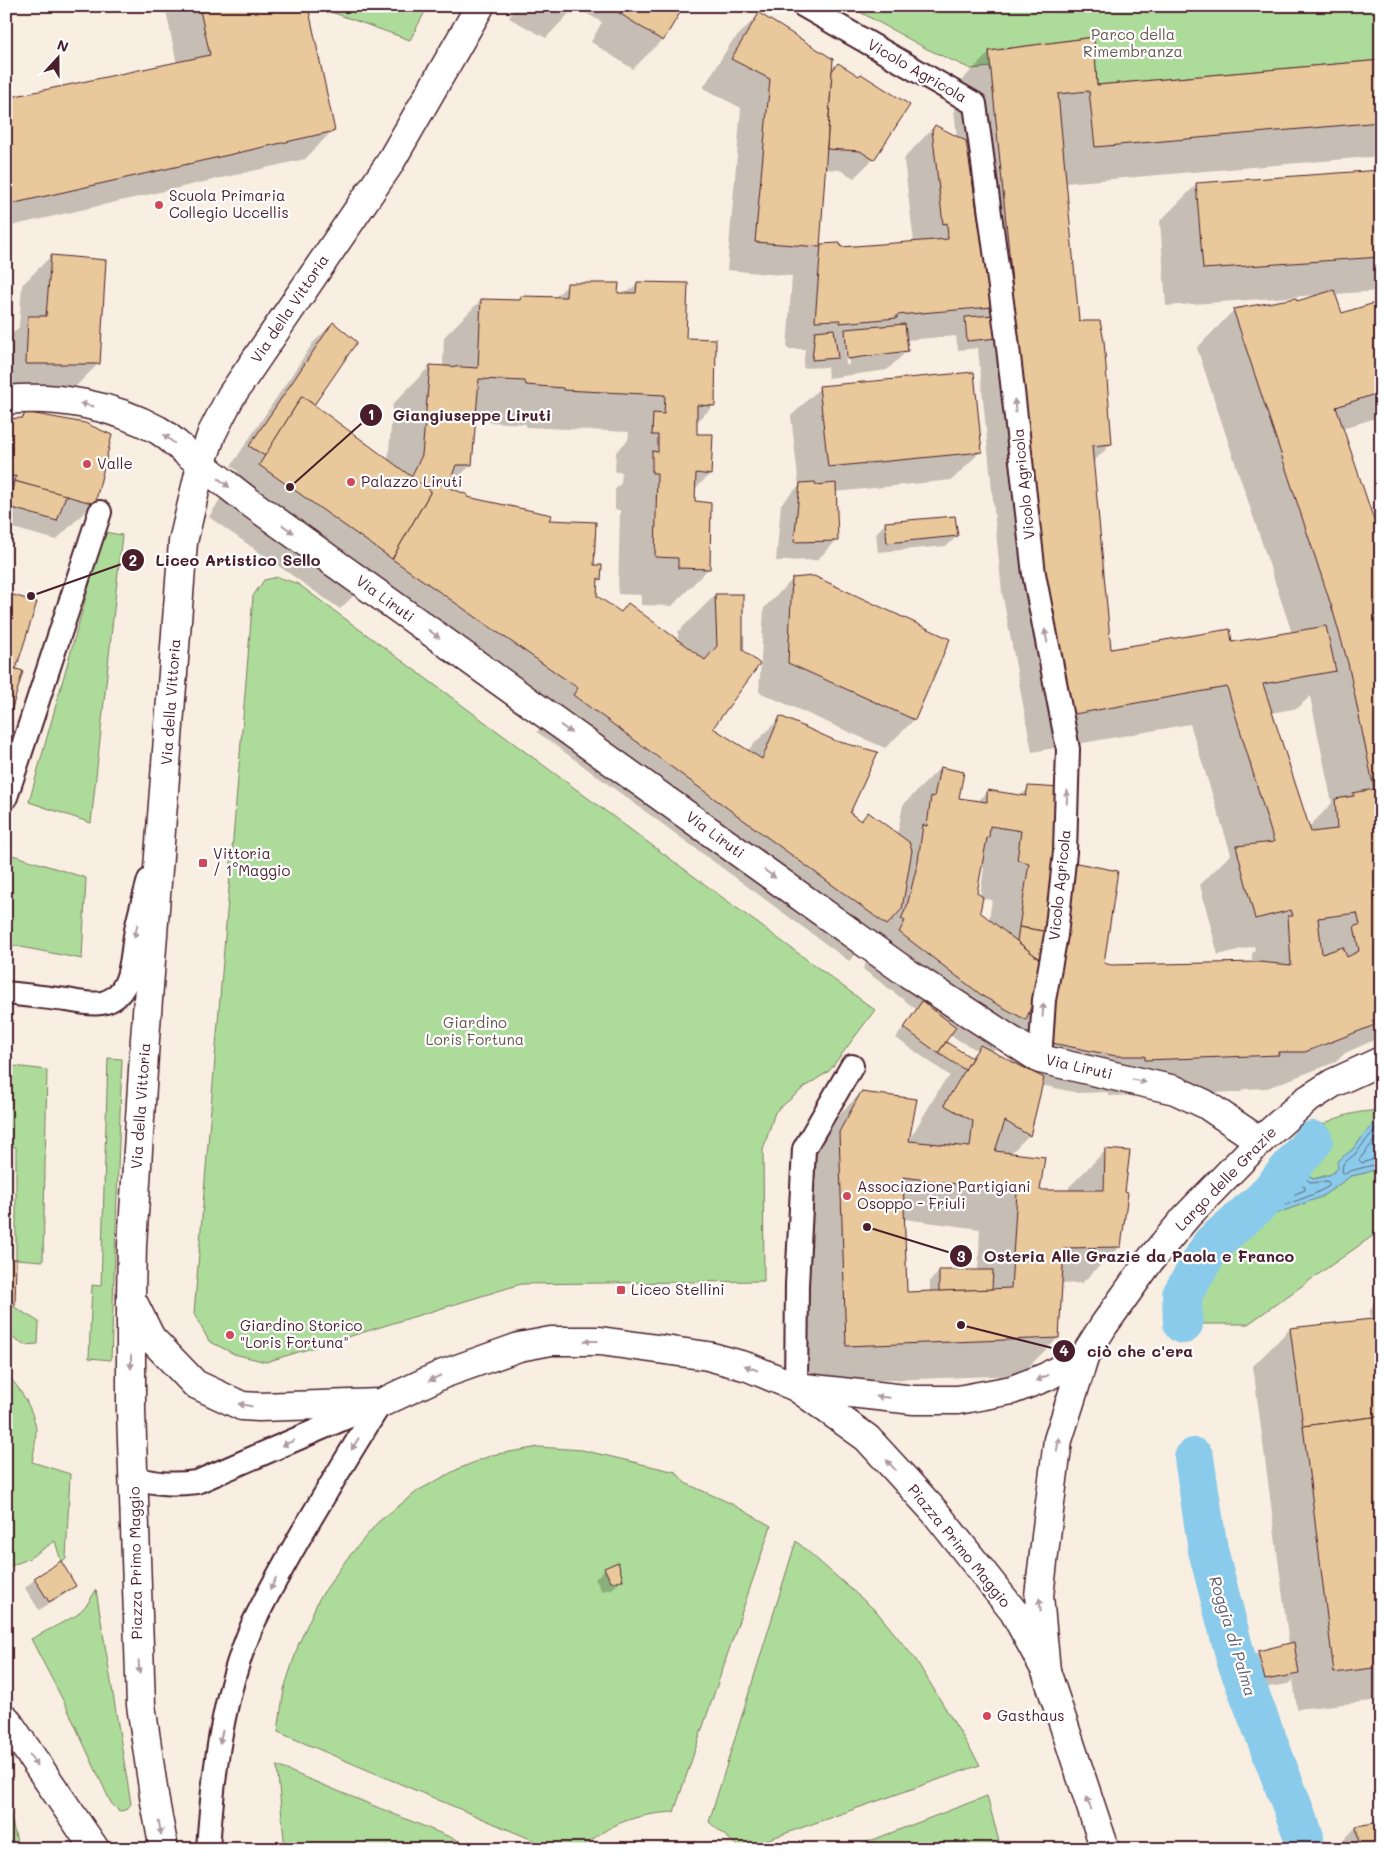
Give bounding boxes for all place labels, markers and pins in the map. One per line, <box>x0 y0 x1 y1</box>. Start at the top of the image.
place label: Scuola Primaria Collegio Uccellis <box>169 185 289 222</box>
marker: Scuola Primaria Collegio Uccellis <box>153 199 165 211</box>
callout: Giangiuseppe Liruti <box>358 400 562 431</box>
place label: Valle <box>97 453 133 473</box>
marker: Valle <box>81 458 93 470</box>
place label: Palazzo Liruti <box>361 471 462 491</box>
marker: Palazzo Liruti <box>345 476 357 488</box>
callout: Liceo Artistico Sello <box>121 545 331 576</box>
place label: Vittoria / 1°Maggio <box>213 843 290 880</box>
marker: Vittoria / 1°Maggio <box>197 857 209 869</box>
place label: Associazione Partigiani Osoppo - Friuli <box>857 1176 1031 1213</box>
marker: Associazione Partigiani Osoppo - Friuli <box>841 1190 853 1202</box>
callout: Osteria Alle Grazie da Paola e Franco <box>949 1241 1304 1272</box>
place label: Liceo Stellini <box>631 1279 725 1299</box>
marker: Liceo Stellini <box>615 1284 627 1296</box>
place label: Giardino Storico "Loris Fortuna" <box>240 1315 363 1352</box>
marker: Giardino Storico "Loris Fortuna" <box>224 1329 236 1341</box>
callout: ciò che c'era <box>1052 1335 1203 1366</box>
place label: Gasthaus <box>997 1705 1065 1725</box>
marker: Gasthaus <box>981 1710 993 1722</box>

